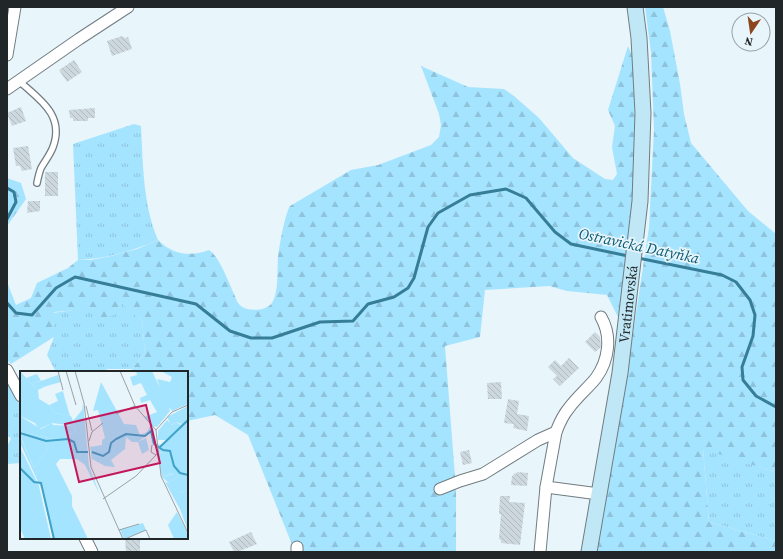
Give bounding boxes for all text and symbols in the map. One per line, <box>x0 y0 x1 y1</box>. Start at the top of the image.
north arrow <box>731 12 771 52</box>
text: N <box>743 33 754 49</box>
water label: Ostravická Datyňka <box>577 222 701 269</box>
street label: Vratimovská <box>614 263 643 344</box>
inset map <box>20 371 188 539</box>

